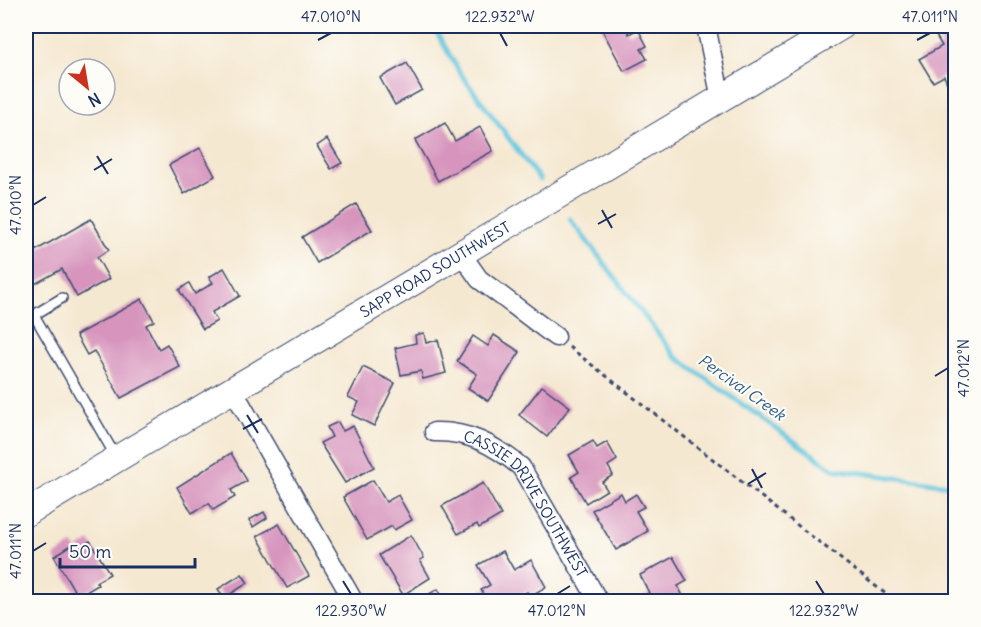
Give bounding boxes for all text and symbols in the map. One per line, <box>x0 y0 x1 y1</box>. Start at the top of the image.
text: 47.010°N <box>301 7 361 26</box>
text: 122.932°W <box>465 7 535 26</box>
text: 47.011°N <box>902 7 958 26</box>
north arrow <box>57 57 117 117</box>
text: N <box>85 89 104 111</box>
text: 47.010°N <box>6 175 25 235</box>
street label: SAPP ROAD SOUTHWEST <box>356 217 514 321</box>
text: 47.012°N <box>954 339 973 397</box>
water label: Percival Creek <box>695 350 791 425</box>
street label: CASSIE DRIVE SOUTHWEST <box>461 426 592 581</box>
text: 47.011°N <box>6 523 25 579</box>
scale bar <box>60 531 195 569</box>
text: 50 m <box>69 540 111 563</box>
text: 122.930°W <box>315 601 387 620</box>
text: 47.012°N <box>528 601 586 620</box>
text: 122.932°W <box>789 601 859 620</box>

